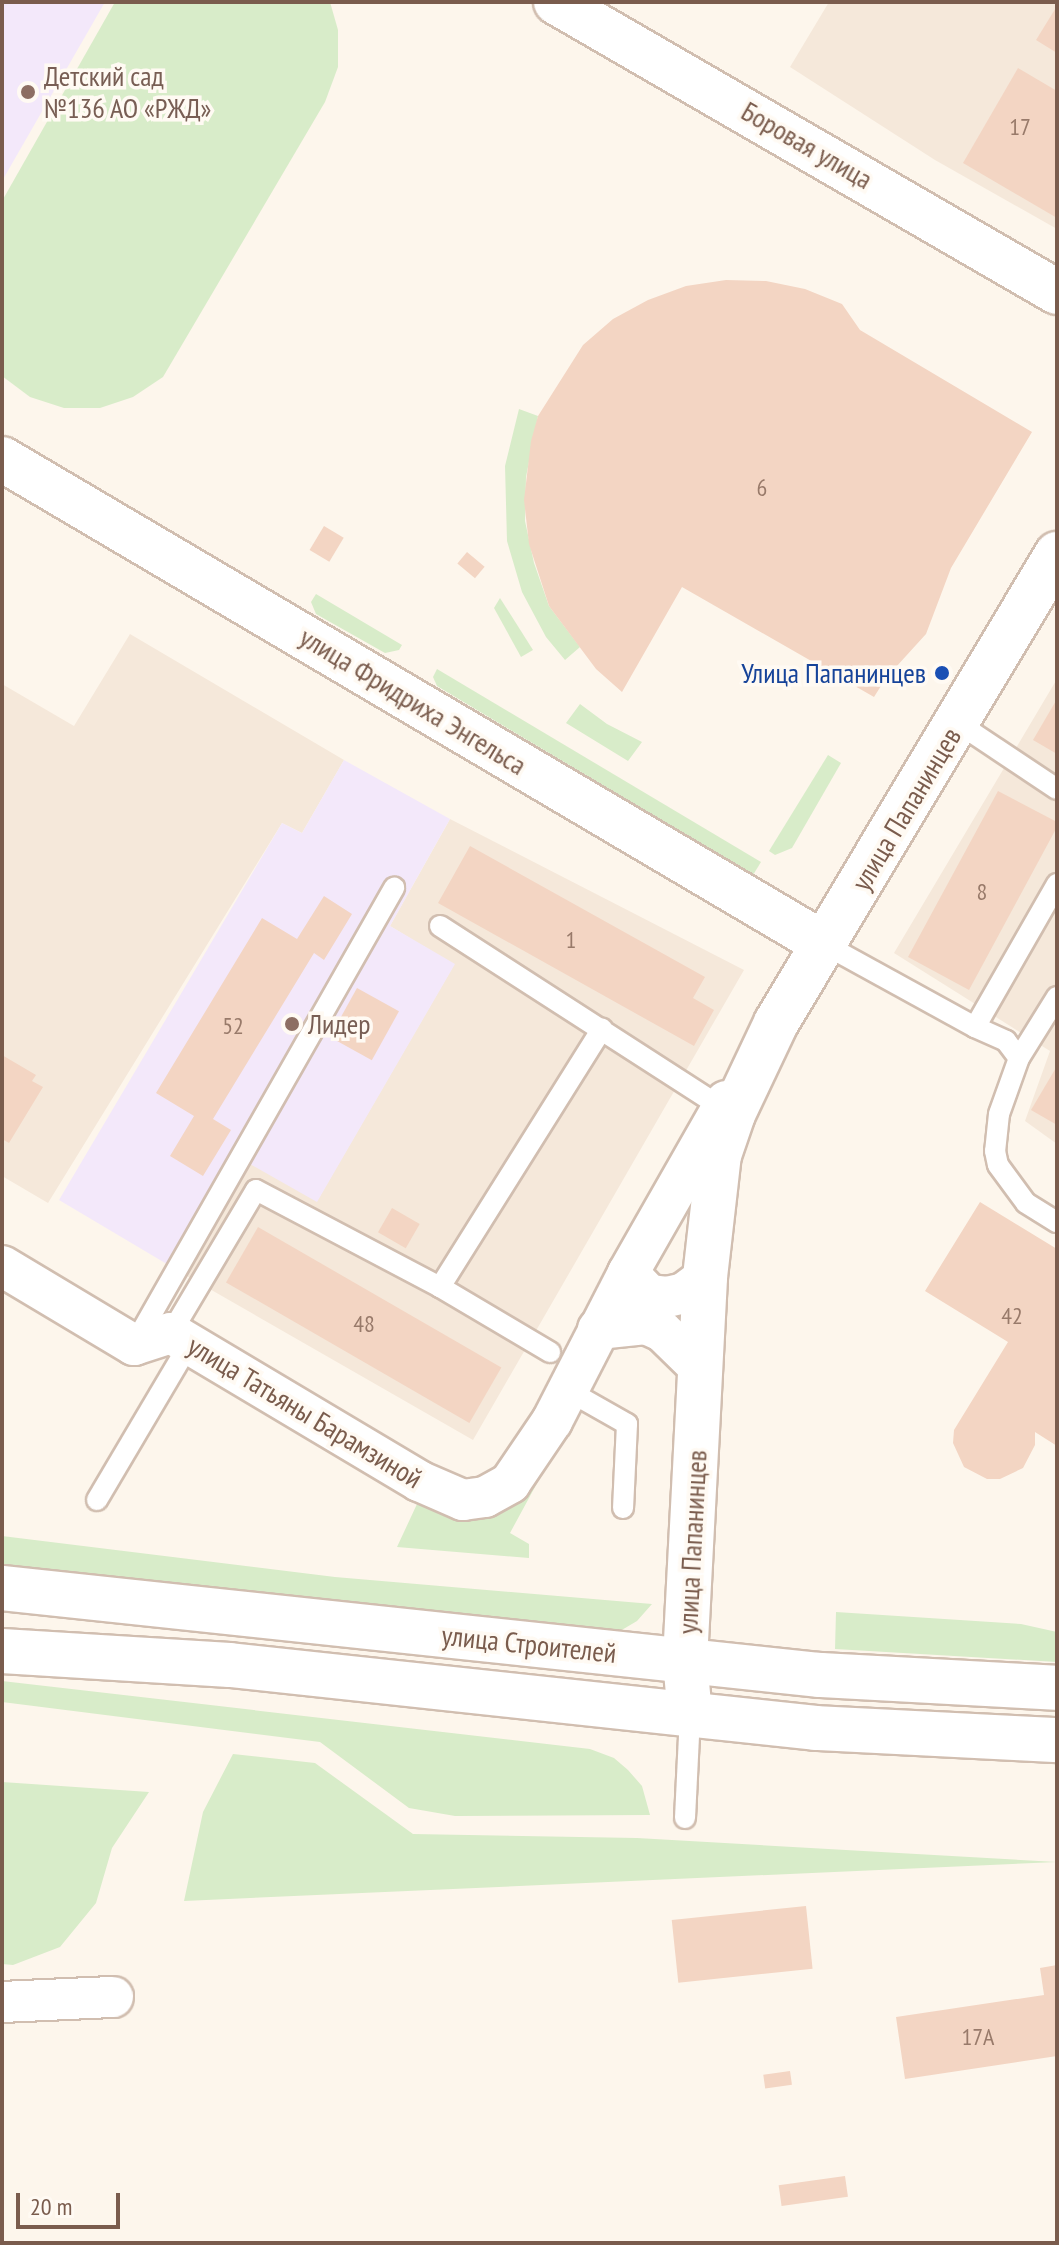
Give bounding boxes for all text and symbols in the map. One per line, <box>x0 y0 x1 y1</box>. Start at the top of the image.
place label: Детский сад №136 АО «РЖД» <box>44 59 212 125</box>
marker: Детский сад №136 АО «РЖД» <box>19 83 37 101</box>
street label: Боровая улица <box>736 94 878 196</box>
house number: 17 <box>1009 113 1031 141</box>
house number: 6 <box>757 474 767 502</box>
street label: улица Фридриха Энгельса <box>294 620 532 782</box>
place label: Улица Папанинцев <box>741 656 926 690</box>
marker: Улица Папанинцев <box>933 664 951 682</box>
street label: улица Папанинцев <box>844 721 968 897</box>
house number: 8 <box>977 878 987 906</box>
house number: 1 <box>566 926 576 954</box>
place label: Лидер <box>308 1007 370 1041</box>
house number: 52 <box>222 1012 244 1040</box>
marker: Лидер <box>283 1015 301 1033</box>
house number: 42 <box>1001 1302 1023 1330</box>
house number: 48 <box>353 1310 375 1338</box>
street label: улица Татьяны Барамзиной <box>181 1328 429 1496</box>
street label: улица Папанинцев <box>670 1449 714 1635</box>
street label: улица Строителей <box>440 1618 618 1670</box>
house number: 17А <box>962 2023 994 2051</box>
scale bar <box>20 2177 124 2227</box>
text: 20 m <box>30 2191 72 2222</box>

